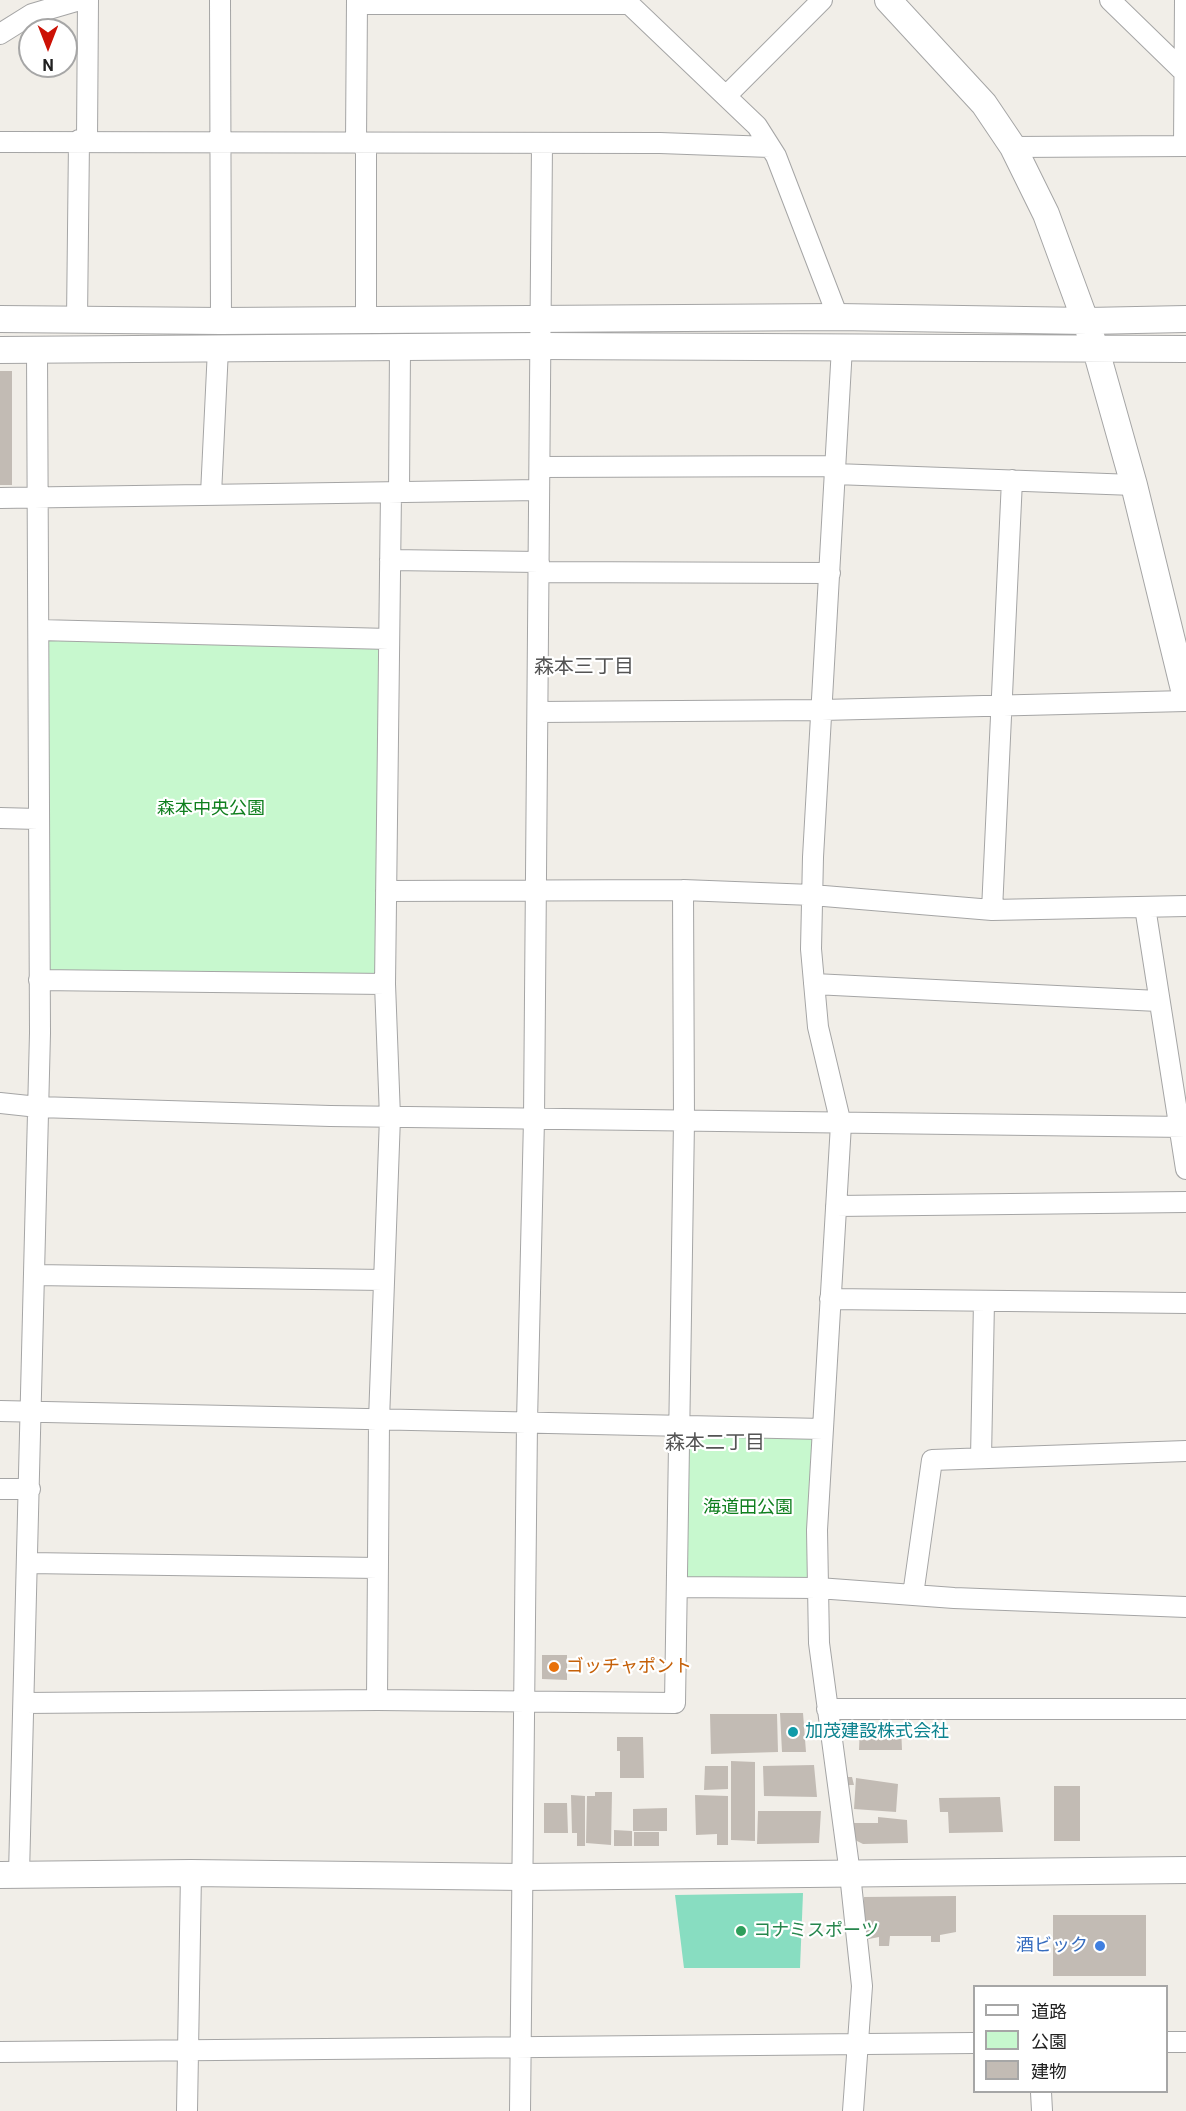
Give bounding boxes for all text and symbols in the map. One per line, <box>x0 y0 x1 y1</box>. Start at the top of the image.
north arrow <box>18 18 78 78</box>
text: N <box>42 55 54 74</box>
district label: 森本三丁目 <box>534 656 634 680</box>
park label: 森本中央公園 <box>157 798 265 820</box>
district label: 森本二丁目 <box>665 1432 765 1456</box>
park label: 海道田公園 <box>703 1497 793 1519</box>
place label: ゴッチャポント <box>566 1656 692 1678</box>
marker: ゴッチャポント <box>547 1660 561 1674</box>
place label: 加茂建設株式会社 <box>805 1721 949 1743</box>
marker: 加茂建設株式会社 <box>786 1725 800 1739</box>
place label: コナミスポーツ <box>753 1920 879 1942</box>
marker: コナミスポーツ <box>734 1924 748 1938</box>
place label: 酒ビック <box>1016 1935 1088 1957</box>
marker: 酒ビック <box>1093 1939 1107 1953</box>
legend <box>973 1985 1168 2093</box>
text: 道路 <box>1031 2001 1067 2022</box>
text: 公園 <box>1031 2031 1067 2052</box>
text: 建物 <box>1031 2061 1067 2082</box>

